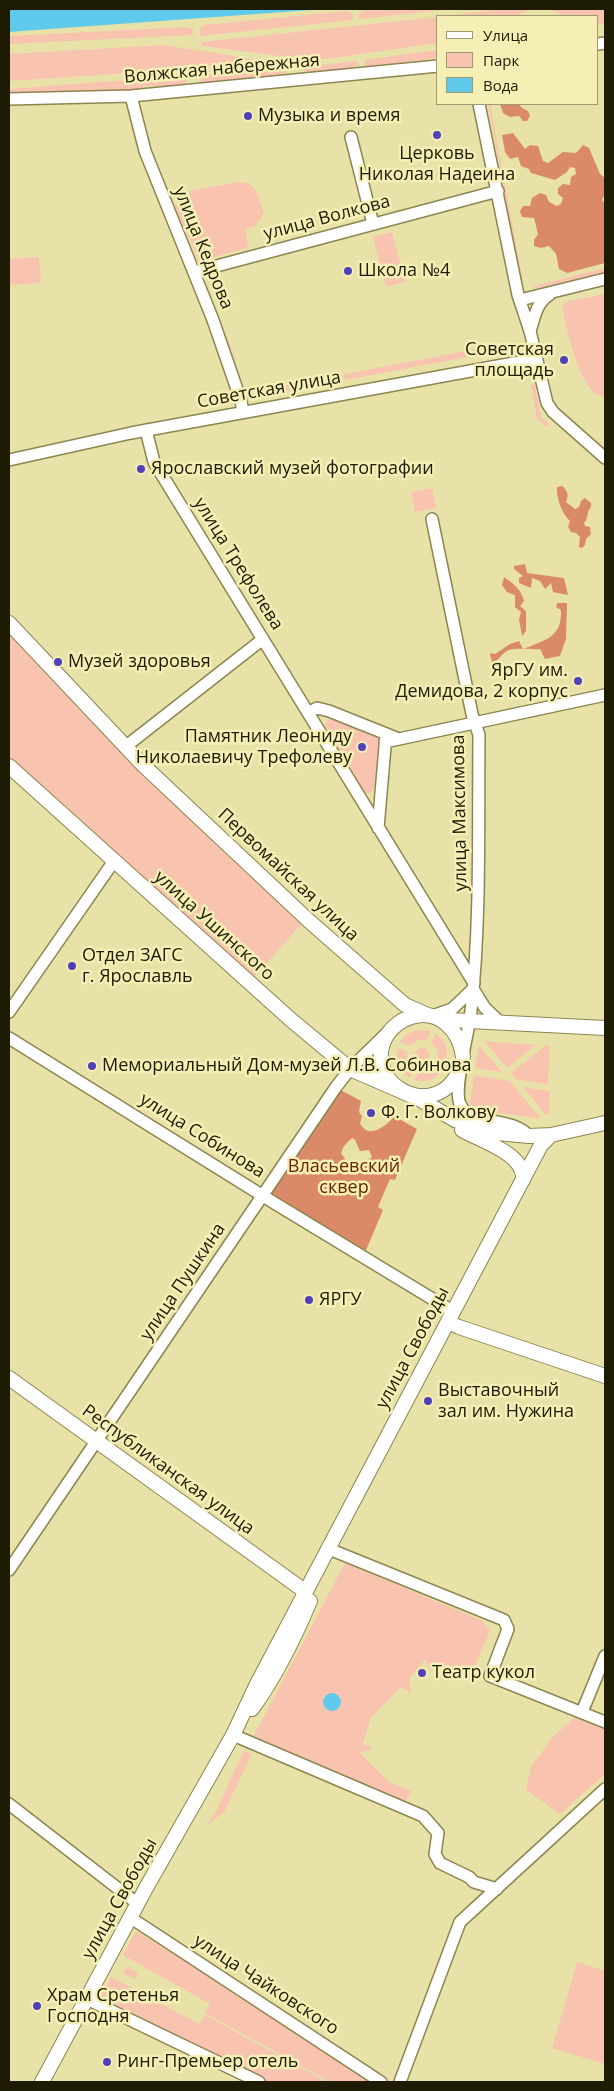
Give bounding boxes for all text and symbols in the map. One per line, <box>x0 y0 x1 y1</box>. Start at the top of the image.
legend <box>436 15 599 105</box>
text: Улица <box>483 25 528 45</box>
street label: Волжская набережная <box>123 50 321 88</box>
text: Парк <box>483 50 519 70</box>
text: Вода <box>483 75 519 95</box>
place label: Музыка и время <box>258 105 400 127</box>
marker: Музыка и время <box>242 110 254 122</box>
marker: Церковь Николая Надеина <box>431 129 443 141</box>
place label: Церковь Николая Надеина <box>359 143 515 186</box>
street label: улица Кедрова <box>169 184 237 312</box>
street label: улица Волкова <box>261 191 393 245</box>
place label: Школа №4 <box>358 260 450 282</box>
marker: Школа №4 <box>342 265 354 277</box>
place label: Советская площадь <box>465 339 554 382</box>
marker: Советская площадь <box>558 354 570 366</box>
street label: Советская улица <box>195 367 343 413</box>
place label: Ярославский музей фотографии <box>151 458 434 480</box>
marker: Ярославский музей фотографии <box>135 463 147 475</box>
street label: улица Трефолева <box>189 494 287 634</box>
place label: Музей здоровья <box>68 651 211 673</box>
marker: Музей здоровья <box>52 656 64 668</box>
place label: ЯрГУ им. Демидова, 2 корпус <box>395 660 568 702</box>
marker: ЯрГУ им. Демидова, 2 корпус <box>572 675 584 687</box>
place label: Памятник Леониду Николаевичу Трефолеву <box>136 726 352 769</box>
street label: улица Максимова <box>448 735 472 891</box>
marker: Памятник Леониду Николаевичу Трефолеву <box>356 741 368 753</box>
street label: Первомайская улица <box>213 804 363 946</box>
street label: улица Ушинского <box>150 866 278 986</box>
place label: Отдел ЗАГС г. Ярославль <box>82 945 193 988</box>
marker: Отдел ЗАГС г. Ярославль <box>66 960 78 972</box>
place label: Мемориальный Дом-музей Л.В. Собинова <box>102 1055 472 1077</box>
marker: Мемориальный Дом-музей Л.В. Собинова <box>86 1060 98 1072</box>
street label: улица Собинова <box>135 1089 269 1183</box>
place label: Ф. Г. Волкову <box>381 1102 496 1124</box>
marker: Ф. Г. Волкову <box>365 1107 377 1119</box>
park label: Власьевский сквер <box>288 1156 400 1198</box>
street label: улица Пушкина <box>136 1219 230 1345</box>
street label: улица Свободы <box>372 1283 454 1413</box>
place label: ЯРГУ <box>319 1289 362 1311</box>
marker: ЯРГУ <box>303 1294 315 1306</box>
place label: Выставочный зал им. Нужина <box>438 1380 574 1422</box>
marker: Выставочный зал им. Нужина <box>422 1395 434 1407</box>
street label: Республиканская улица <box>78 1400 258 1540</box>
place label: Театр кукол <box>432 1662 535 1684</box>
marker: Театр кукол <box>416 1667 428 1679</box>
street label: улица Свободы <box>78 1835 162 1963</box>
street label: улица Чайковского <box>189 1930 343 2040</box>
place label: Храм Сретенья Господня <box>47 1985 179 2028</box>
marker: Храм Сретенья Господня <box>31 2000 43 2012</box>
place label: Ринг-Премьер отель <box>117 2051 298 2073</box>
marker: Ринг-Премьер отель <box>101 2056 113 2068</box>

